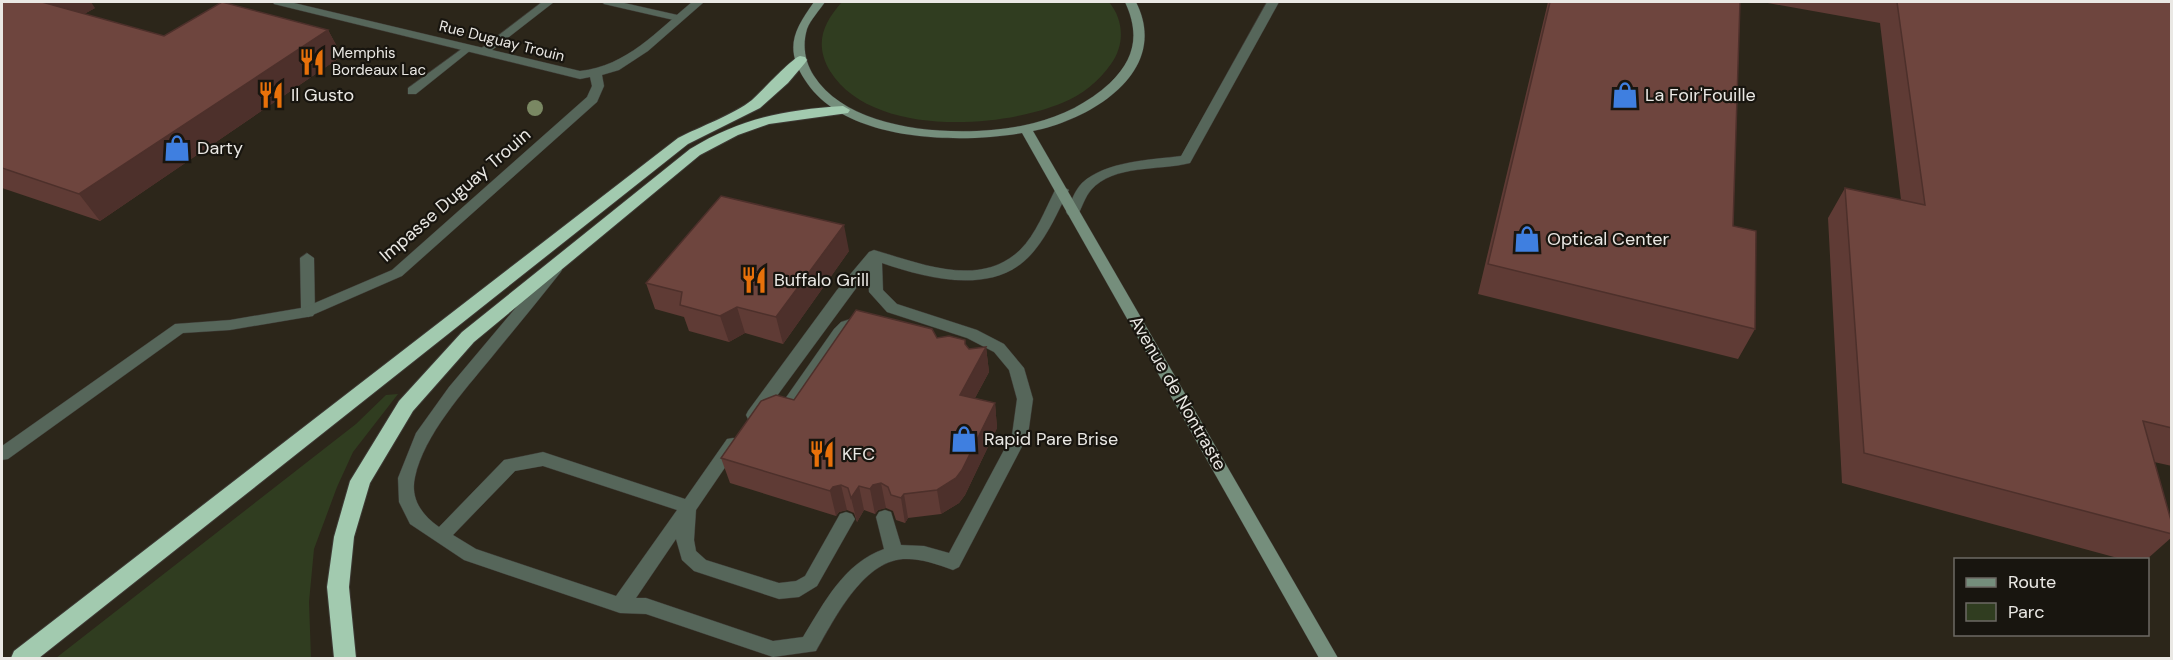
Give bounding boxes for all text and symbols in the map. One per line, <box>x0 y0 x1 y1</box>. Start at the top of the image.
street label: Rue Duguay Trouin <box>437 16 567 66</box>
place label: Memphis Bordeaux Lac <box>332 43 426 80</box>
restaurant icon: Memphis Bordeaux Lac <box>297 47 327 77</box>
restaurant icon: Il Gusto <box>256 80 286 110</box>
shop icon: La Foir'Fouille <box>1610 80 1640 110</box>
place label: Il Gusto <box>291 83 354 107</box>
place label: La Foir'Fouille <box>1645 83 1756 107</box>
street label: Impasse Duguay Trouin <box>374 123 536 267</box>
shop icon: Darty <box>162 133 192 163</box>
place label: Darty <box>197 136 243 160</box>
shop icon: Optical Center <box>1512 224 1542 254</box>
place label: Optical Center <box>1547 227 1670 251</box>
restaurant icon: Buffalo Grill <box>739 265 769 295</box>
place label: Buffalo Grill <box>774 268 869 292</box>
street label: Avenue de Nontraste <box>1124 311 1232 475</box>
shop icon: Rapid Pare Brise <box>949 424 979 454</box>
place label: Rapid Pare Brise <box>984 427 1118 451</box>
restaurant icon: KFC <box>807 439 837 469</box>
place label: KFC <box>842 442 875 466</box>
legend <box>1954 558 2149 636</box>
text: Route <box>2008 570 2056 594</box>
text: Parc <box>2008 600 2044 624</box>

